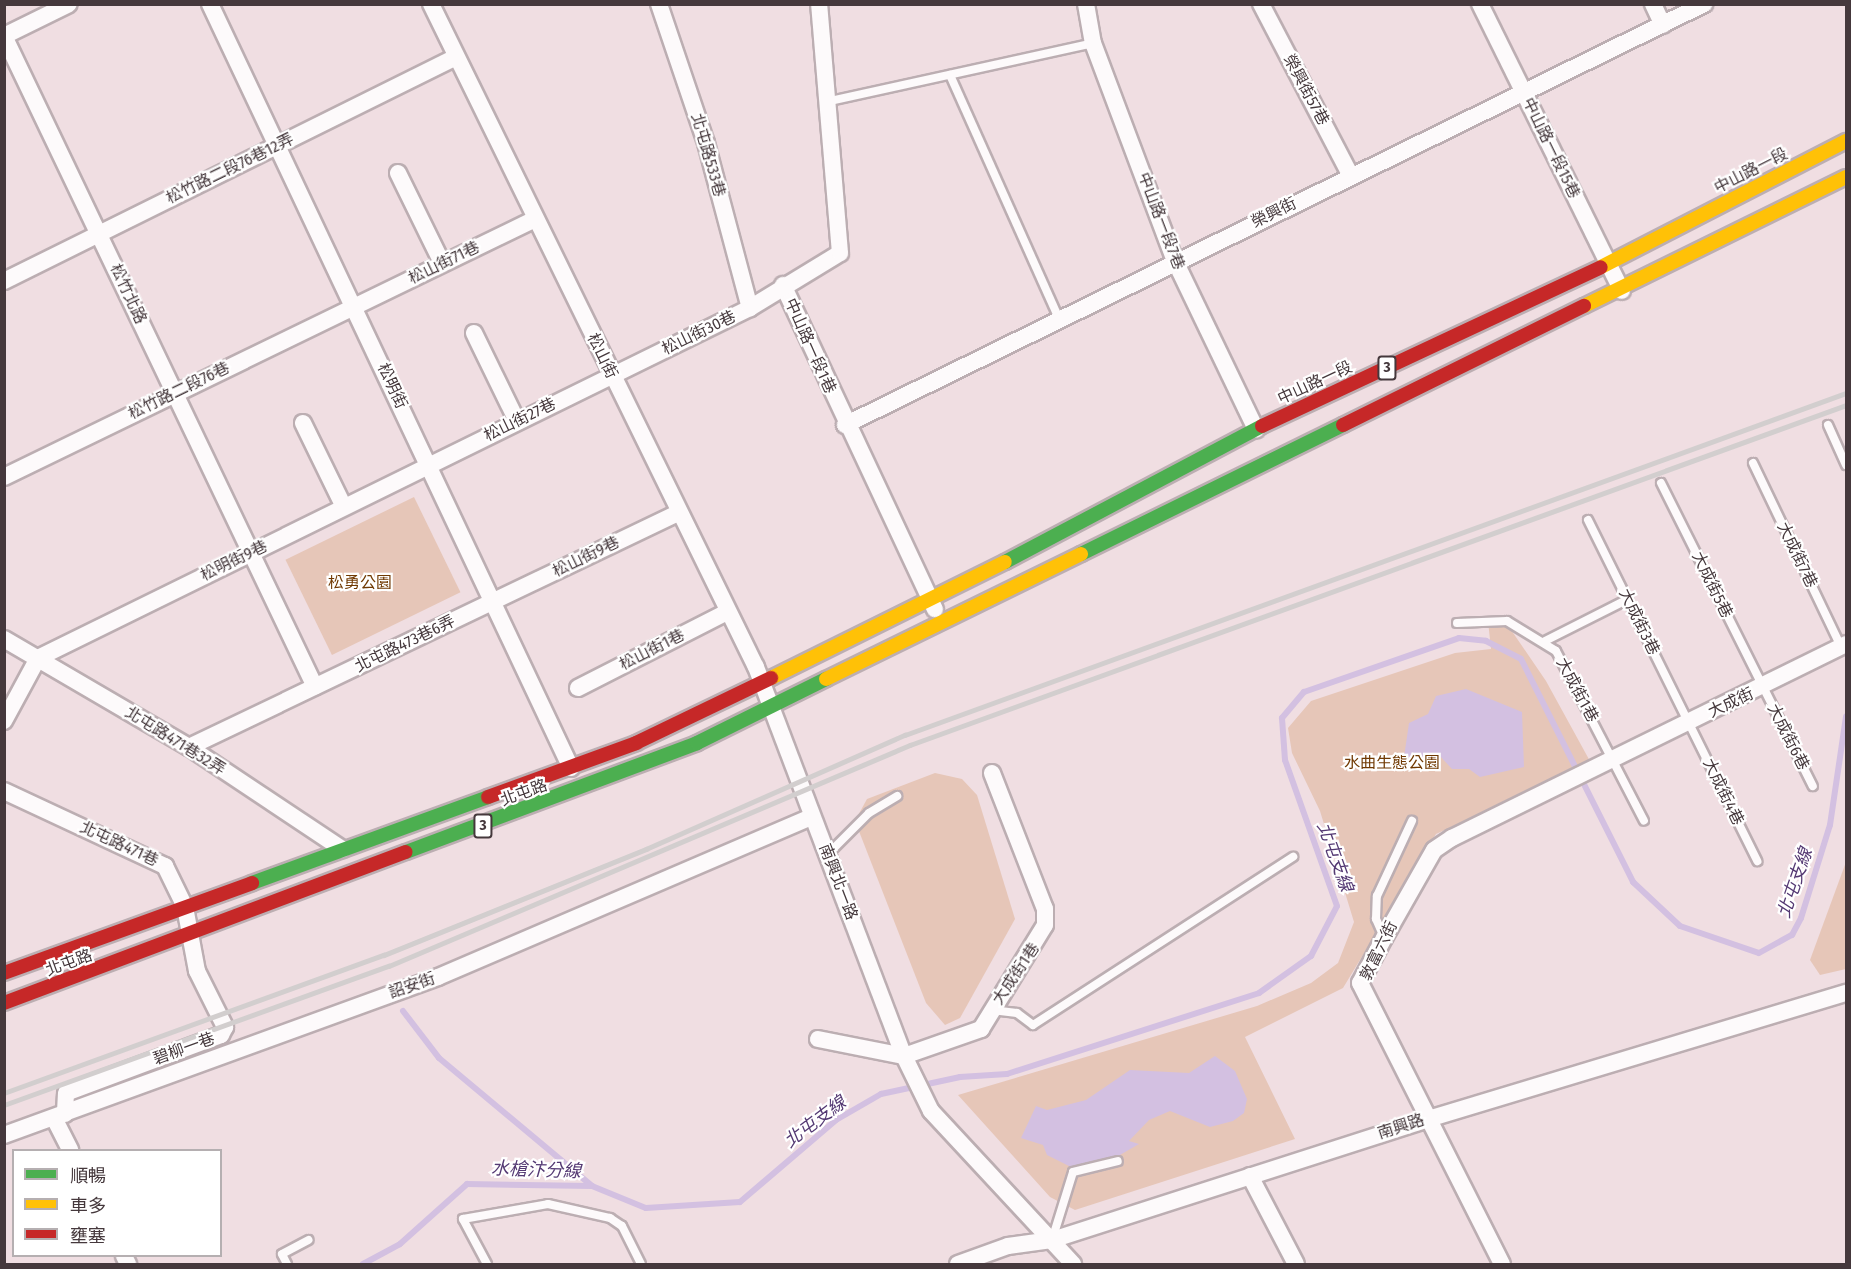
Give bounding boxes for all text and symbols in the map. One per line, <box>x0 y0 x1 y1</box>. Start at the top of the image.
street label: 榮興街57巷 <box>1279 51 1333 129</box>
street label: 中山路一段15巷 <box>1518 95 1584 201</box>
street label: 北屯路533巷 <box>687 111 729 199</box>
street label: 松竹路二段76巷12弄 <box>163 130 297 208</box>
street label: 中山路一段 <box>1711 144 1791 198</box>
street label: 中山路一段7巷 <box>1134 170 1188 272</box>
street label: 榮興街 <box>1248 194 1300 232</box>
street label: 松山街71巷 <box>405 238 483 288</box>
street label: 松竹北路 <box>106 261 150 327</box>
street label: 中山路一段1巷 <box>780 295 840 397</box>
street label: 松山街30巷 <box>659 307 739 359</box>
street label: 松山街 <box>583 330 621 382</box>
road number: 3 <box>1376 356 1398 380</box>
street label: 中山路一段 <box>1275 357 1355 409</box>
street label: 松竹路二段76巷 <box>125 358 233 424</box>
street label: 松明街 <box>373 360 411 412</box>
street label: 松山街27巷 <box>481 394 559 446</box>
street label: 大成街7巷 <box>1773 519 1821 591</box>
street label: 松山街9巷 <box>550 533 622 581</box>
street label: 松明街9巷 <box>198 537 270 585</box>
street label: 大成街5巷 <box>1688 549 1736 621</box>
park label: 松勇公園 <box>328 573 392 593</box>
street label: 大成街3巷 <box>1615 586 1663 658</box>
street label: 北屯路473巷6弄 <box>352 611 458 677</box>
street label: 松山街1巷 <box>616 626 688 674</box>
street label: 大成街1巷 <box>1552 654 1602 726</box>
street label: 大成街 <box>1705 684 1757 722</box>
street label: 大成街6巷 <box>1763 701 1813 773</box>
street label: 北屯路471巷32弄 <box>122 703 228 779</box>
park label: 水曲生態公園 <box>1344 753 1440 773</box>
street label: 大成街4巷 <box>1699 756 1747 828</box>
street label: 北屯路 <box>498 776 550 810</box>
road number: 3 <box>472 814 494 838</box>
street label: 北屯路471巷 <box>77 818 161 870</box>
water label: 北屯支線 <box>1313 819 1357 895</box>
street label: 南興北一路 <box>815 841 861 923</box>
water label: 北屯支線 <box>1773 845 1817 921</box>
street label: 敦富六街 <box>1356 918 1402 984</box>
street label: 大成街1巷 <box>988 940 1044 1008</box>
street label: 北屯路 <box>43 946 95 980</box>
street label: 詔安街 <box>386 969 438 1003</box>
street label: 碧柳一巷 <box>151 1029 217 1069</box>
water label: 北屯支線 <box>780 1092 850 1152</box>
street label: 南興路 <box>1375 1110 1427 1144</box>
legend <box>12 1149 222 1257</box>
water label: 水槍汴分線 <box>491 1158 581 1182</box>
text: 順暢 <box>70 1165 106 1187</box>
text: 車多 <box>70 1195 106 1217</box>
text: 壅塞 <box>70 1225 106 1247</box>

